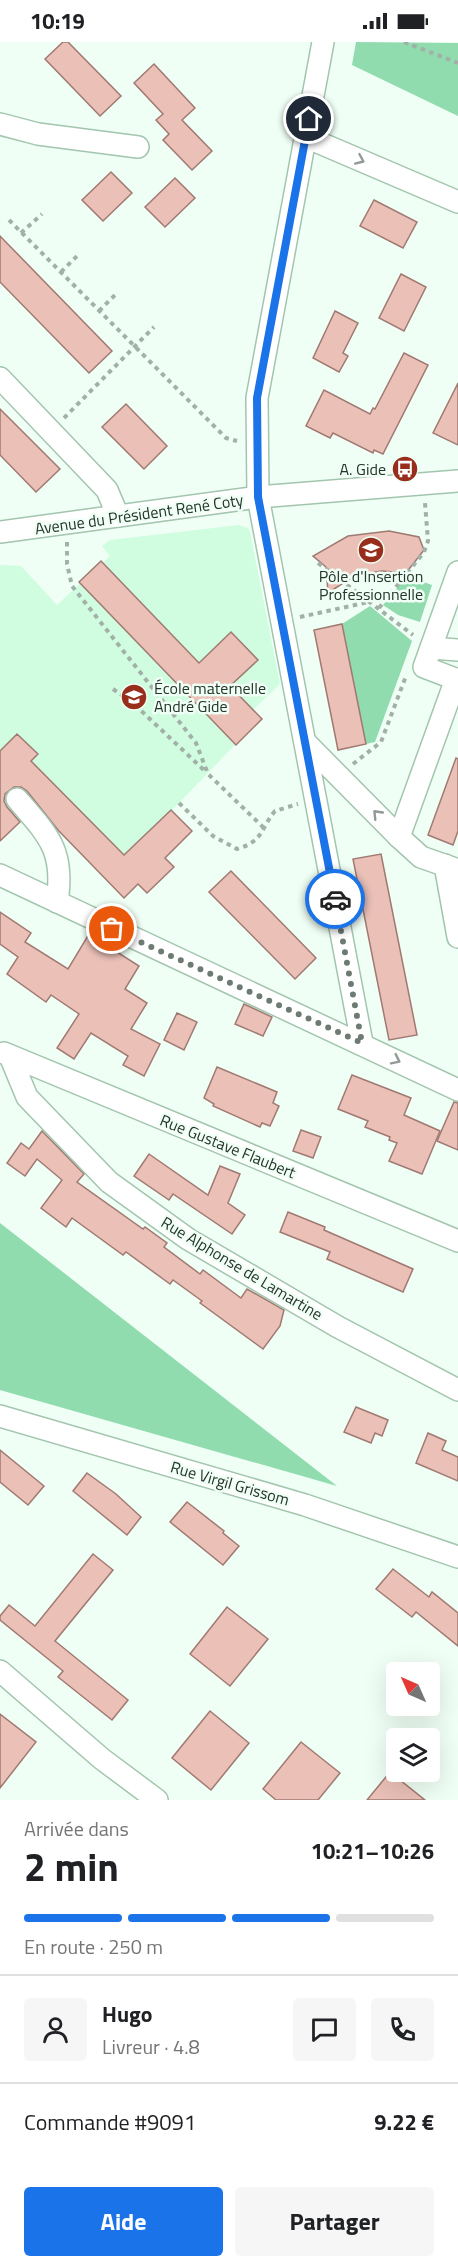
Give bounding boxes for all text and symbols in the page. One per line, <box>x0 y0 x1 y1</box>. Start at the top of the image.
text: 10:19 <box>30 4 85 38</box>
pin <box>283 93 334 144</box>
icon: home <box>292 102 325 135</box>
one-way arrow <box>354 152 365 164</box>
bus stop icon: A. Gide <box>390 454 420 484</box>
place label: A. Gide <box>340 457 386 481</box>
street label: Avenue du Président René Coty <box>33 487 245 541</box>
school or university icon: Pôle d'Insertion Professionnelle <box>356 535 386 565</box>
place label: Pôle d'Insertion Professionnelle <box>319 564 423 606</box>
place label: École maternelle André Gide <box>154 676 266 718</box>
school or university icon: École maternelle André Gide <box>119 682 149 712</box>
one-way arrow <box>373 810 384 821</box>
courier <box>305 869 365 929</box>
icon: car <box>319 883 352 916</box>
pin <box>86 903 137 954</box>
icon: bag <box>95 912 128 945</box>
one-way arrow <box>389 1052 400 1064</box>
street label: Rue Gustave Flaubert <box>156 1108 300 1184</box>
street label: Rue Alphonse de Lamartine <box>157 1210 327 1326</box>
street label: Rue Virgil Grissom <box>168 1455 292 1511</box>
north arrow <box>386 1662 440 1716</box>
map controls <box>386 1662 440 1782</box>
button: layers <box>386 1728 440 1782</box>
text: Arrivée dans <box>24 1813 129 1844</box>
text: 10:21–10:26 <box>311 1834 434 1868</box>
text: 2 min <box>24 1837 119 1896</box>
text: En route · 250 m <box>24 1931 163 1962</box>
text: Hugo <box>102 1997 153 2031</box>
button: person <box>24 1998 87 2061</box>
button: chat <box>293 1998 356 2061</box>
button: phone <box>371 1998 434 2061</box>
text: Livreur · 4.8 <box>102 2031 200 2062</box>
text: Commande #9091 <box>24 2105 196 2139</box>
text: 9.22 € <box>374 2105 434 2139</box>
button: Aide <box>24 2187 223 2256</box>
button: Partager <box>235 2187 434 2256</box>

